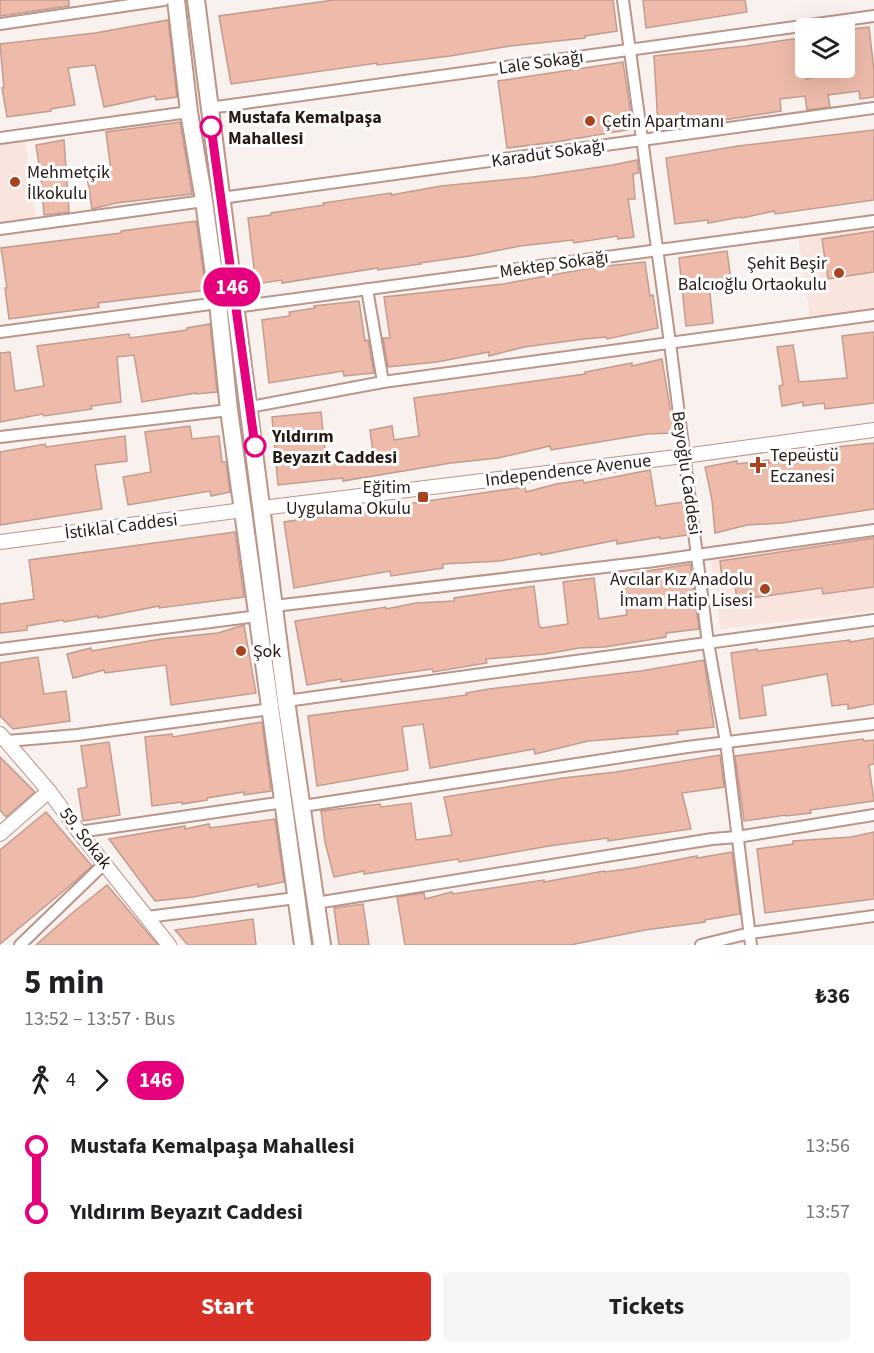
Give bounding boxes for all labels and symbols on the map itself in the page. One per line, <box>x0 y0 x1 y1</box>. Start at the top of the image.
street label: Lale Sokağı <box>497 44 585 81</box>
place label: Mustafa Kemalpaşa Mahallesi <box>228 105 382 151</box>
place label: Çetin Apartmanı <box>602 109 724 134</box>
marker: Çetin Apartmanı <box>583 114 597 128</box>
marker: Mustafa Kemalpaşa Mahallesi <box>200 116 222 138</box>
street label: Karadut Sokağı <box>490 133 607 174</box>
place label: Mehmetçik İlkokulu <box>27 160 110 206</box>
marker: Mehmetçik İlkokulu <box>8 175 22 189</box>
street label: Mektep Sokağı <box>498 244 610 284</box>
place label: Şehit Beşir Balcıoğlu Ortaokulu <box>678 251 828 297</box>
marker: Şehit Beşir Balcıoğlu Ortaokulu <box>832 266 846 280</box>
line badge: 146 <box>198 268 266 306</box>
street label: Beyoğlu Caddesi <box>665 409 708 537</box>
place label: Yıldırım Beyazıt Caddesi <box>271 424 397 470</box>
marker: Yıldırım Beyazıt Caddesi <box>244 435 266 457</box>
place label: Tepeüstü Eczanesi <box>770 443 839 489</box>
street label: Independence Avenue <box>484 448 652 493</box>
marker: Tepeüstü Eczanesi <box>751 458 765 472</box>
place label: Eğitim Uygulama Okulu <box>286 475 411 521</box>
marker: Eğitim Uygulama Okulu <box>416 490 430 504</box>
street label: İstiklal Caddesi <box>63 507 179 546</box>
place label: Avcılar Kız Anadolu İmam Hatip Lisesi <box>610 567 753 613</box>
marker: Avcılar Kız Anadolu İmam Hatip Lisesi <box>758 582 772 596</box>
place label: Şok <box>253 639 281 664</box>
marker: Şok <box>234 644 248 658</box>
street label: 59. Sokak <box>54 802 118 874</box>

